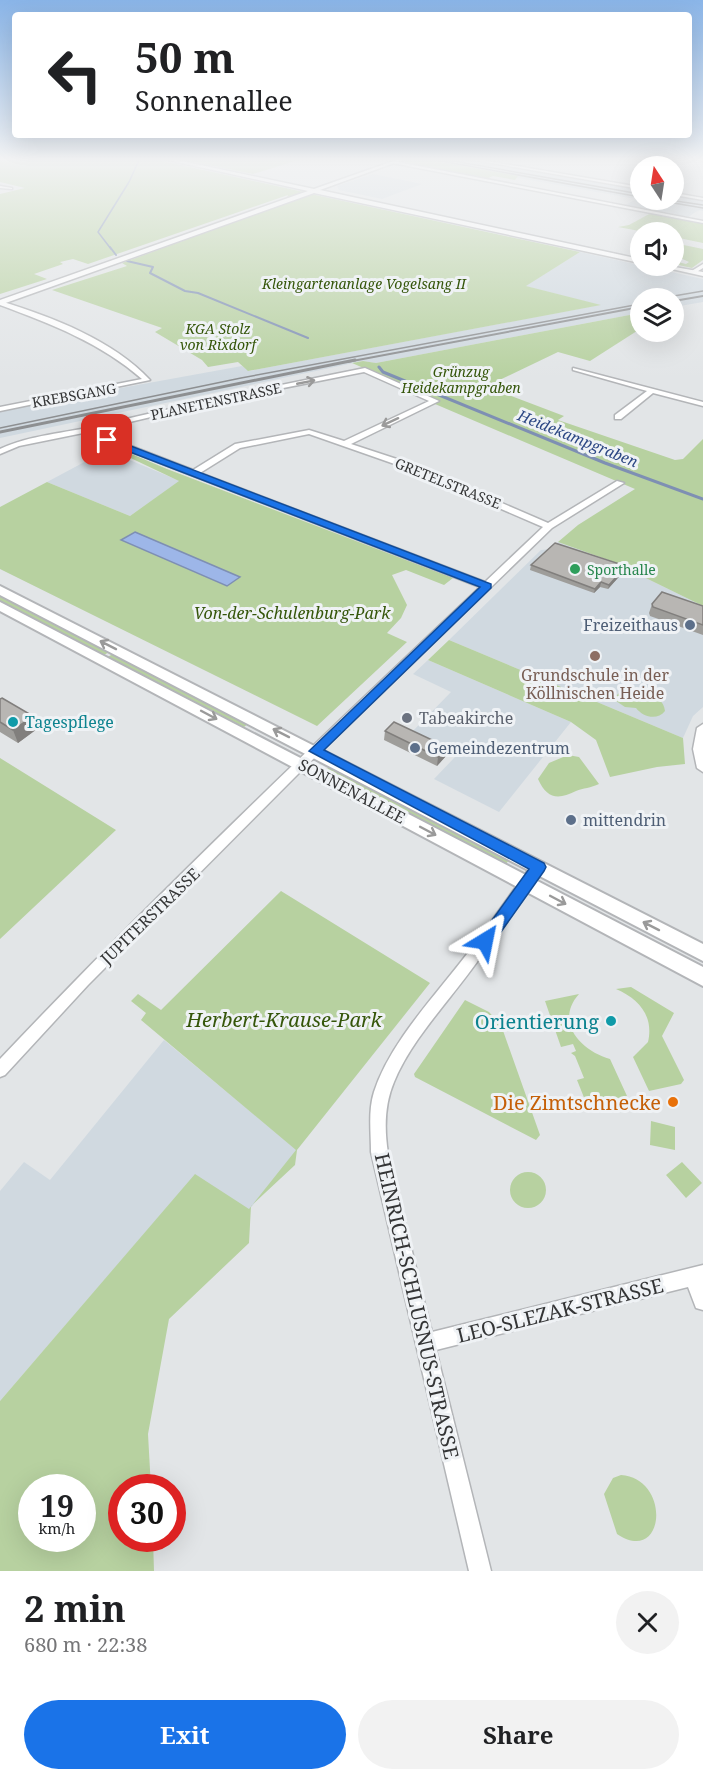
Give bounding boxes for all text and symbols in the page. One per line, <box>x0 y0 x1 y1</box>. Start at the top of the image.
text: 50 m <box>135 28 235 85</box>
icon: left <box>36 36 114 114</box>
text: Sonnenallee <box>135 82 293 119</box>
north arrow <box>630 156 684 210</box>
map controls <box>630 156 684 342</box>
button: sound <box>630 222 684 276</box>
park label: Kleingartenanlage Vogelsang II <box>261 274 467 293</box>
button: layers <box>630 288 684 342</box>
park label: KGA Stolz von Rixdorf <box>180 319 259 354</box>
park label: Grünzug Heidekampgraben <box>400 362 521 397</box>
one-way arrow <box>296 376 315 387</box>
street label: KREBSGANG <box>30 378 118 412</box>
street label: PLANETENSTRASSE <box>149 378 283 424</box>
water label: Heidekampgraben <box>514 404 641 471</box>
pin <box>81 414 132 465</box>
one-way arrow <box>381 417 399 428</box>
icon: arrive <box>90 423 123 456</box>
street label: GRETELSTRASSE <box>392 453 504 513</box>
place label: Sporthalle <box>587 560 656 579</box>
marker: Sporthalle <box>568 562 582 576</box>
park label: Von-der-Schulenburg-Park <box>194 602 391 624</box>
place label: Freizeithaus <box>583 614 678 636</box>
marker: Freizeithaus <box>683 618 697 632</box>
one-way arrow <box>99 639 117 650</box>
marker: Grundschule in der Köllnischen Heide <box>588 649 602 663</box>
place label: Grundschule in der Köllnischen Heide <box>521 664 669 704</box>
place label: Tabeakirche <box>419 707 513 729</box>
one-way arrow <box>199 710 217 721</box>
place label: Tagespflege <box>25 711 114 733</box>
marker: Tabeakirche <box>400 711 414 725</box>
marker: Tagespflege <box>6 715 20 729</box>
one-way arrow <box>273 727 291 739</box>
place label: Gemeindezentrum <box>427 737 570 759</box>
marker: Gemeindezentrum <box>408 741 422 755</box>
street label: SONNENALLEE <box>295 754 409 828</box>
place label: mittendrin <box>583 809 666 831</box>
marker: mittendrin <box>564 813 578 827</box>
one-way arrow <box>418 826 436 837</box>
street label: JUPITERSTRASSE <box>95 863 205 970</box>
one-way arrow <box>548 895 566 906</box>
position arrow <box>453 909 517 973</box>
one-way arrow <box>643 920 660 932</box>
park label: Herbert-Krause-Park <box>185 1006 382 1033</box>
place label: Orientierung <box>475 1008 599 1035</box>
marker: Orientierung <box>604 1014 618 1028</box>
place label: Die Zimtschnecke <box>493 1089 661 1116</box>
marker: Die Zimtschnecke <box>666 1095 680 1109</box>
street label: HEINRICH-SCHLUSNUS-STRASSE <box>369 1150 465 1462</box>
street label: LEO-SLEZAK-STRASSE <box>454 1271 666 1349</box>
speed limit sign: 30 <box>108 1474 186 1552</box>
text: 19 <box>40 1485 74 1526</box>
text: km/h <box>39 1518 75 1538</box>
text: 2 min <box>24 1584 126 1633</box>
button: close <box>616 1591 679 1654</box>
text: 680 m · 22:38 <box>24 1631 147 1658</box>
button: Exit <box>24 1700 346 1769</box>
button: Share <box>358 1700 679 1769</box>

